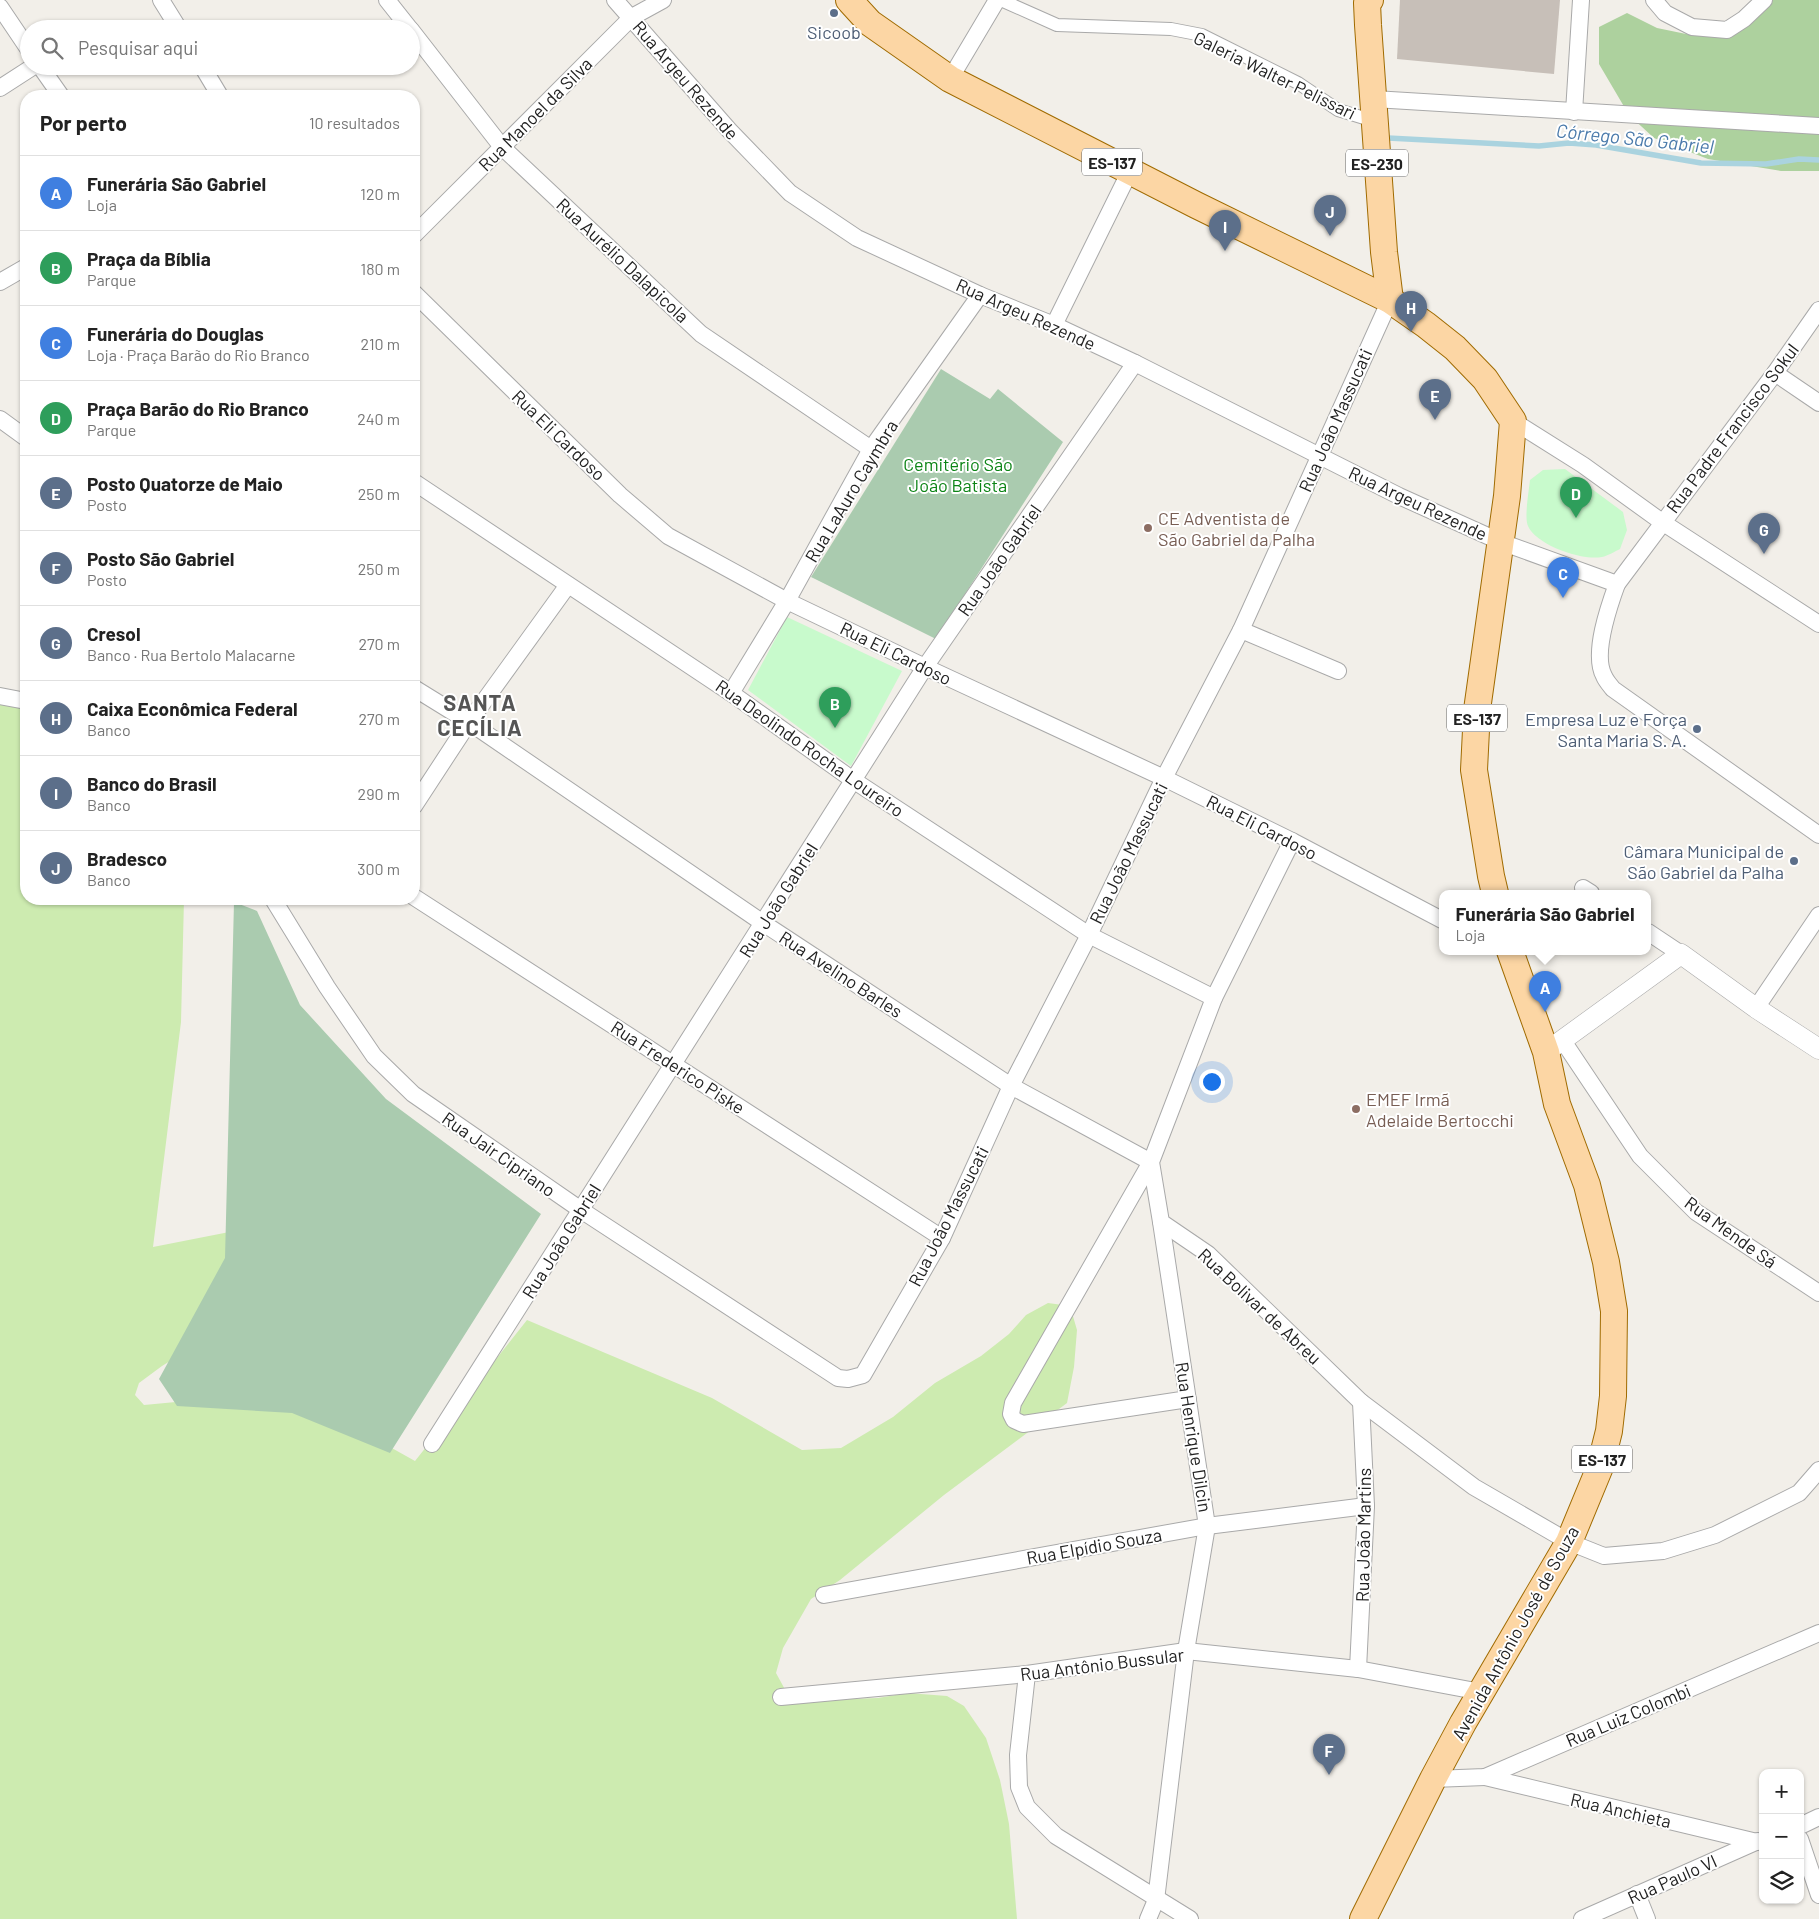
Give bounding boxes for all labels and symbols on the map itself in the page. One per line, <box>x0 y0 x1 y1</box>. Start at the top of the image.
marker: Sicoob <box>828 7 840 19</box>
street label: Rua Argeu Rezende <box>628 16 744 144</box>
place label: Sicoob <box>807 21 861 43</box>
street label: Galeria Walter Pelissari <box>1190 26 1360 124</box>
street label: Rua Manoel da Silva <box>474 53 596 175</box>
water label: Córrego São Gabriel <box>1555 118 1716 158</box>
road number: ES-137 <box>1082 148 1142 176</box>
road number: ES-230 <box>1346 150 1408 177</box>
street label: Rua Aurélio Dalapicola <box>552 193 694 327</box>
pin: J <box>1314 195 1346 236</box>
pin: I <box>1209 210 1241 251</box>
street label: Rua Argeu Rezende <box>953 273 1099 355</box>
pin: H <box>1395 291 1427 332</box>
street label: Rua Padre Francisco Sokul <box>1661 339 1803 517</box>
street label: Rua João Massucati <box>1294 345 1376 495</box>
pin: E <box>1419 379 1451 420</box>
street label: Rua Eli Cardoso <box>508 385 610 485</box>
street label: Rua LaAuro Caymbra <box>800 416 902 566</box>
park label: Cemitério São João Batista <box>903 453 1013 496</box>
street label: Rua Argeu Rezende <box>1345 461 1491 545</box>
pin: D <box>1560 477 1592 518</box>
street label: Rua João Gabriel <box>952 500 1046 620</box>
place label: CE Adventista de São Gabriel da Palha <box>1158 507 1315 550</box>
pin: G <box>1748 513 1780 554</box>
marker: CE Adventista de São Gabriel da Palha <box>1142 522 1154 534</box>
pin: C <box>1547 557 1579 598</box>
street label: Rua Eli Cardoso <box>837 617 955 689</box>
street label: Rua Deolindo Rocha Loureiro <box>712 675 908 821</box>
pin: B <box>819 687 851 728</box>
district label: SANTA CECÍLIA <box>437 689 523 740</box>
road number: ES-137 <box>1447 704 1507 731</box>
place label: Empresa Luz e Força Santa Maria S. A. <box>1525 708 1687 751</box>
marker: Empresa Luz e Força Santa Maria S. A. <box>1691 723 1703 735</box>
street label: Rua João Massucati <box>1084 779 1172 927</box>
street label: Rua Eli Cardoso <box>1203 790 1321 864</box>
street label: Rua João Gabriel <box>734 839 822 961</box>
place label: Câmara Municipal de São Gabriel da Palha <box>1624 840 1784 883</box>
marker: Câmara Municipal de São Gabriel da Palha <box>1788 855 1800 867</box>
street label: Rua Avelino Barles <box>775 926 907 1022</box>
pin: A <box>1529 971 1561 1012</box>
street label: Rua Frederico Piske <box>607 1016 749 1118</box>
your location <box>1199 1069 1225 1095</box>
place label: EMEF Irmã Adelaide Bertocchi <box>1366 1088 1514 1131</box>
marker: EMEF Irmã Adelaide Bertocchi <box>1350 1103 1362 1115</box>
street label: Rua Jair Cipriano <box>438 1107 560 1201</box>
street label: Rua João Massucati <box>903 1142 993 1290</box>
street label: Rua João Gabriel <box>517 1180 605 1302</box>
street label: Rua Mende Sá <box>1681 1191 1781 1273</box>
street label: Rua Bolivar de Abreu <box>1194 1243 1326 1369</box>
street label: Rua Henrique Dilcin <box>1171 1360 1217 1514</box>
road number: ES-137 <box>1572 1446 1632 1472</box>
street label: Rua João Martins <box>1351 1468 1375 1602</box>
street label: Avenida Antônio José de Souza <box>1447 1522 1583 1744</box>
street label: Rua Elpídio Souza <box>1025 1523 1163 1569</box>
street label: Rua Antônio Bussular <box>1019 1643 1186 1685</box>
street label: Rua Luiz Colombi <box>1562 1679 1694 1751</box>
pin: F <box>1313 1734 1345 1775</box>
street label: Rua Anchieta <box>1568 1788 1674 1832</box>
street label: Rua Paulo VI <box>1624 1849 1720 1909</box>

